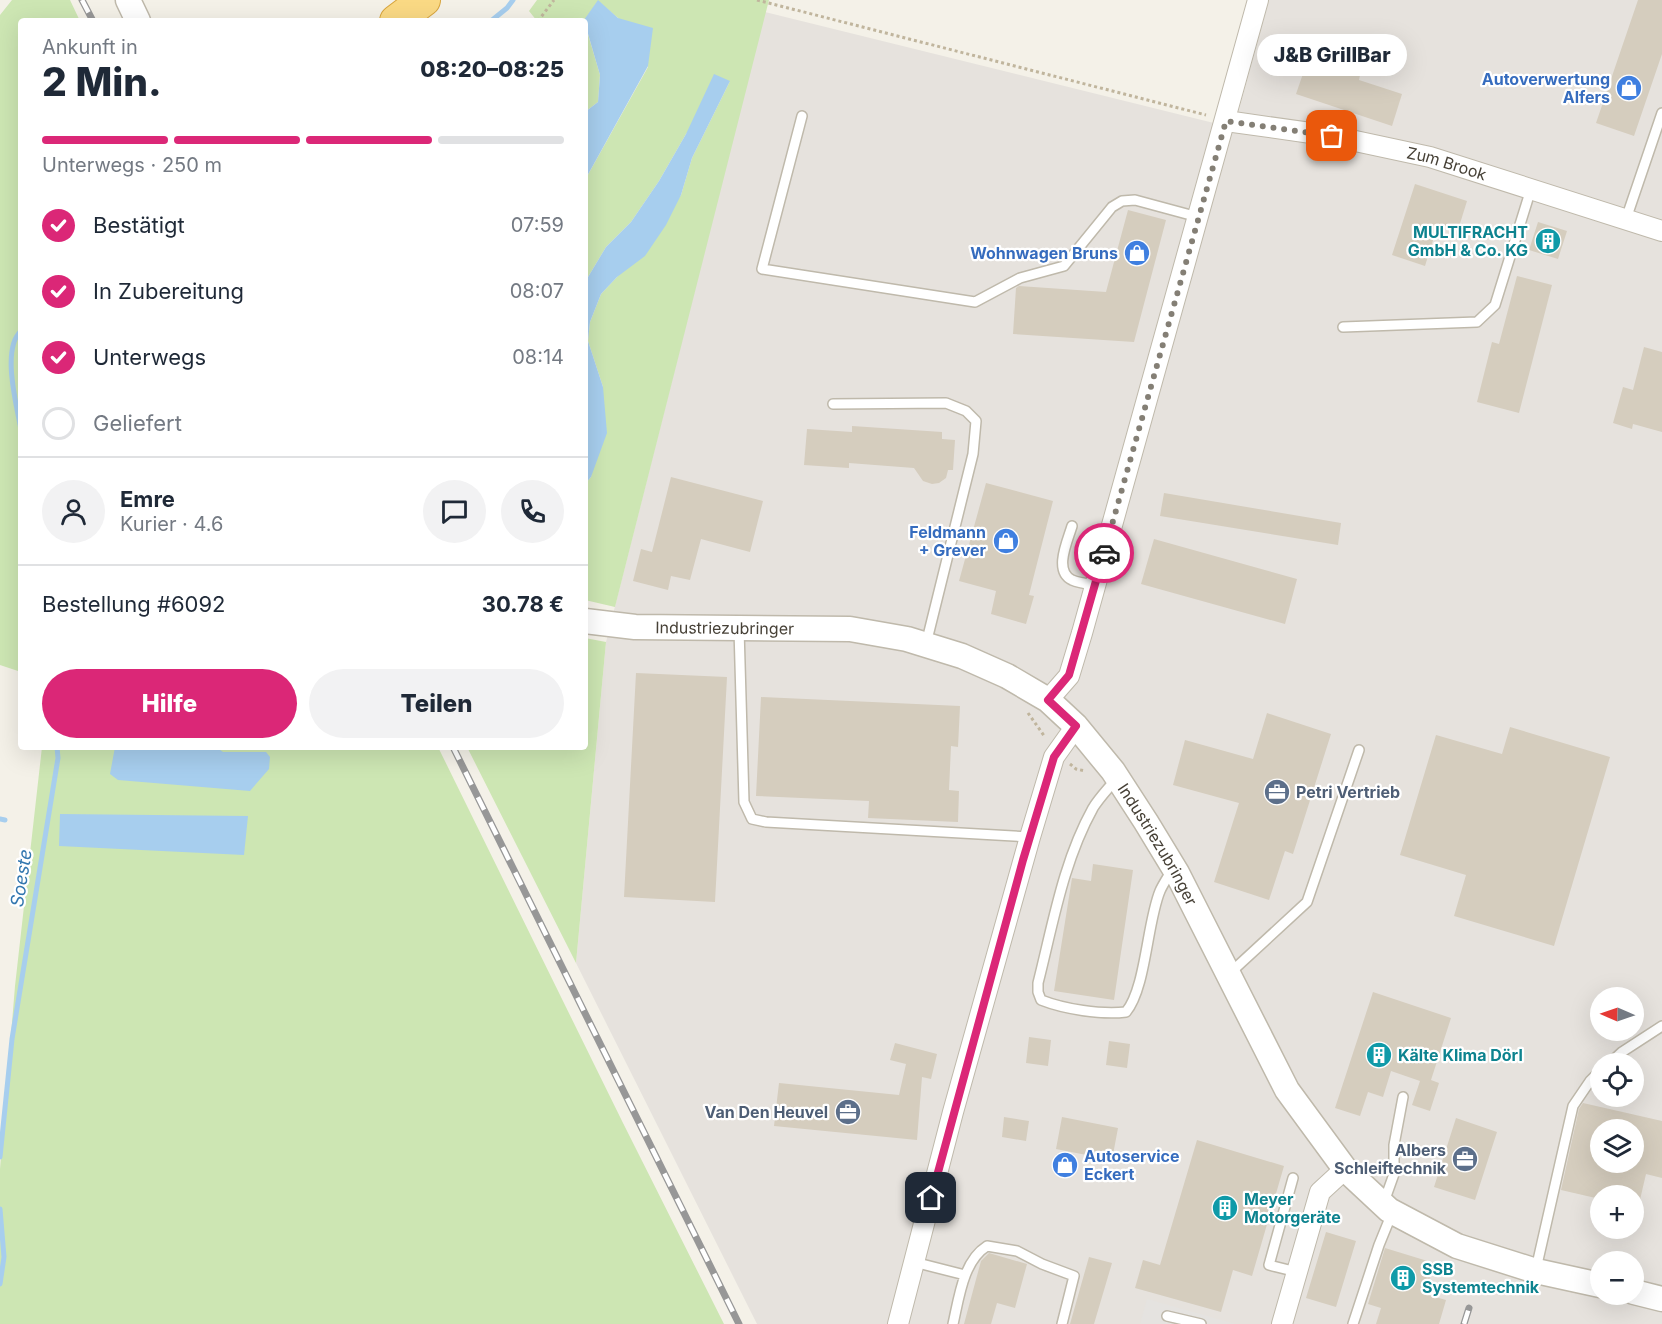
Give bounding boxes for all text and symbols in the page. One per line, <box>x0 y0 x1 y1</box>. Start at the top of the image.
callout: J&B GrillBar <box>1257 34 1407 76</box>
text: Ankunft in <box>42 35 138 59</box>
text: J&B GrillBar <box>1273 43 1391 67</box>
text: 08:20–08:25 <box>420 56 564 82</box>
text: 2 Min. <box>42 58 162 105</box>
place label: Autoverwertung Alfers <box>1482 69 1610 107</box>
shop icon: Autoverwertung Alfers <box>1614 73 1644 103</box>
pin <box>1306 110 1357 161</box>
icon: bag <box>1315 119 1348 152</box>
street label: Zum Brook <box>1405 142 1489 184</box>
text: Unterwegs · 250 m <box>42 153 222 177</box>
icon: check <box>42 209 75 242</box>
text: Bestätigt <box>93 212 185 238</box>
text: 07:59 <box>511 213 564 237</box>
place label: MULTIFRACHT GmbH & Co. KG <box>1408 222 1528 260</box>
building icon: MULTIFRACHT GmbH & Co. KG <box>1533 226 1563 256</box>
shop icon: Wohnwagen Bruns <box>1122 238 1152 268</box>
place label: Wohnwagen Bruns <box>970 243 1118 263</box>
icon: check <box>42 275 75 308</box>
text: In Zubereitung <box>93 278 244 304</box>
text: 08:07 <box>510 279 564 303</box>
icon: check <box>42 341 75 374</box>
text: Unterwegs <box>93 344 206 370</box>
text: 08:14 <box>512 345 564 369</box>
text: Geliefert <box>93 410 182 436</box>
button: person <box>42 480 105 543</box>
button: chat <box>423 480 486 543</box>
button: phone <box>501 480 564 543</box>
text: Emre <box>120 486 175 512</box>
text: Kurier · 4.6 <box>120 512 223 536</box>
place label: Feldmann + Grever <box>909 522 986 560</box>
courier <box>1074 523 1134 583</box>
shop icon: Feldmann + Grever <box>991 526 1021 556</box>
icon: car <box>1088 537 1121 570</box>
text: Bestellung #6092 <box>42 591 226 617</box>
text: 30.78 € <box>482 591 564 617</box>
street label: Industriezubringer <box>655 617 794 638</box>
button: Hilfe <box>42 669 297 738</box>
button: Teilen <box>309 669 564 738</box>
office icon: Petri Vertrieb <box>1262 777 1292 807</box>
street label: Industriezubringer <box>1114 779 1202 909</box>
place label: Petri Vertrieb <box>1296 782 1400 802</box>
water label: Soeste <box>6 848 36 908</box>
north arrow <box>1590 987 1644 1041</box>
map controls <box>1590 987 1644 1305</box>
building icon: Kälte Klima Dörl <box>1364 1040 1394 1070</box>
place label: Kälte Klima Dörl <box>1398 1045 1523 1065</box>
button: locate <box>1590 1053 1644 1107</box>
office icon: Van Den Heuvel <box>833 1097 863 1127</box>
place label: Van Den Heuvel <box>705 1102 828 1122</box>
button: layers <box>1590 1119 1644 1173</box>
place label: Albers Schleiftechnik <box>1334 1140 1447 1178</box>
office icon: Albers Schleiftechnik <box>1450 1144 1480 1174</box>
place label: Autoservice Eckert <box>1084 1146 1180 1184</box>
shop icon: Autoservice Eckert <box>1050 1150 1080 1180</box>
pin <box>905 1172 956 1223</box>
icon: home <box>914 1181 947 1214</box>
button: + <box>1590 1185 1644 1239</box>
place label: Meyer Motorgeräte <box>1244 1189 1341 1227</box>
building icon: Meyer Motorgeräte <box>1210 1193 1240 1223</box>
button: − <box>1590 1251 1644 1305</box>
place label: SSB Systemtechnik <box>1422 1259 1540 1297</box>
building icon: SSB Systemtechnik <box>1388 1263 1418 1293</box>

